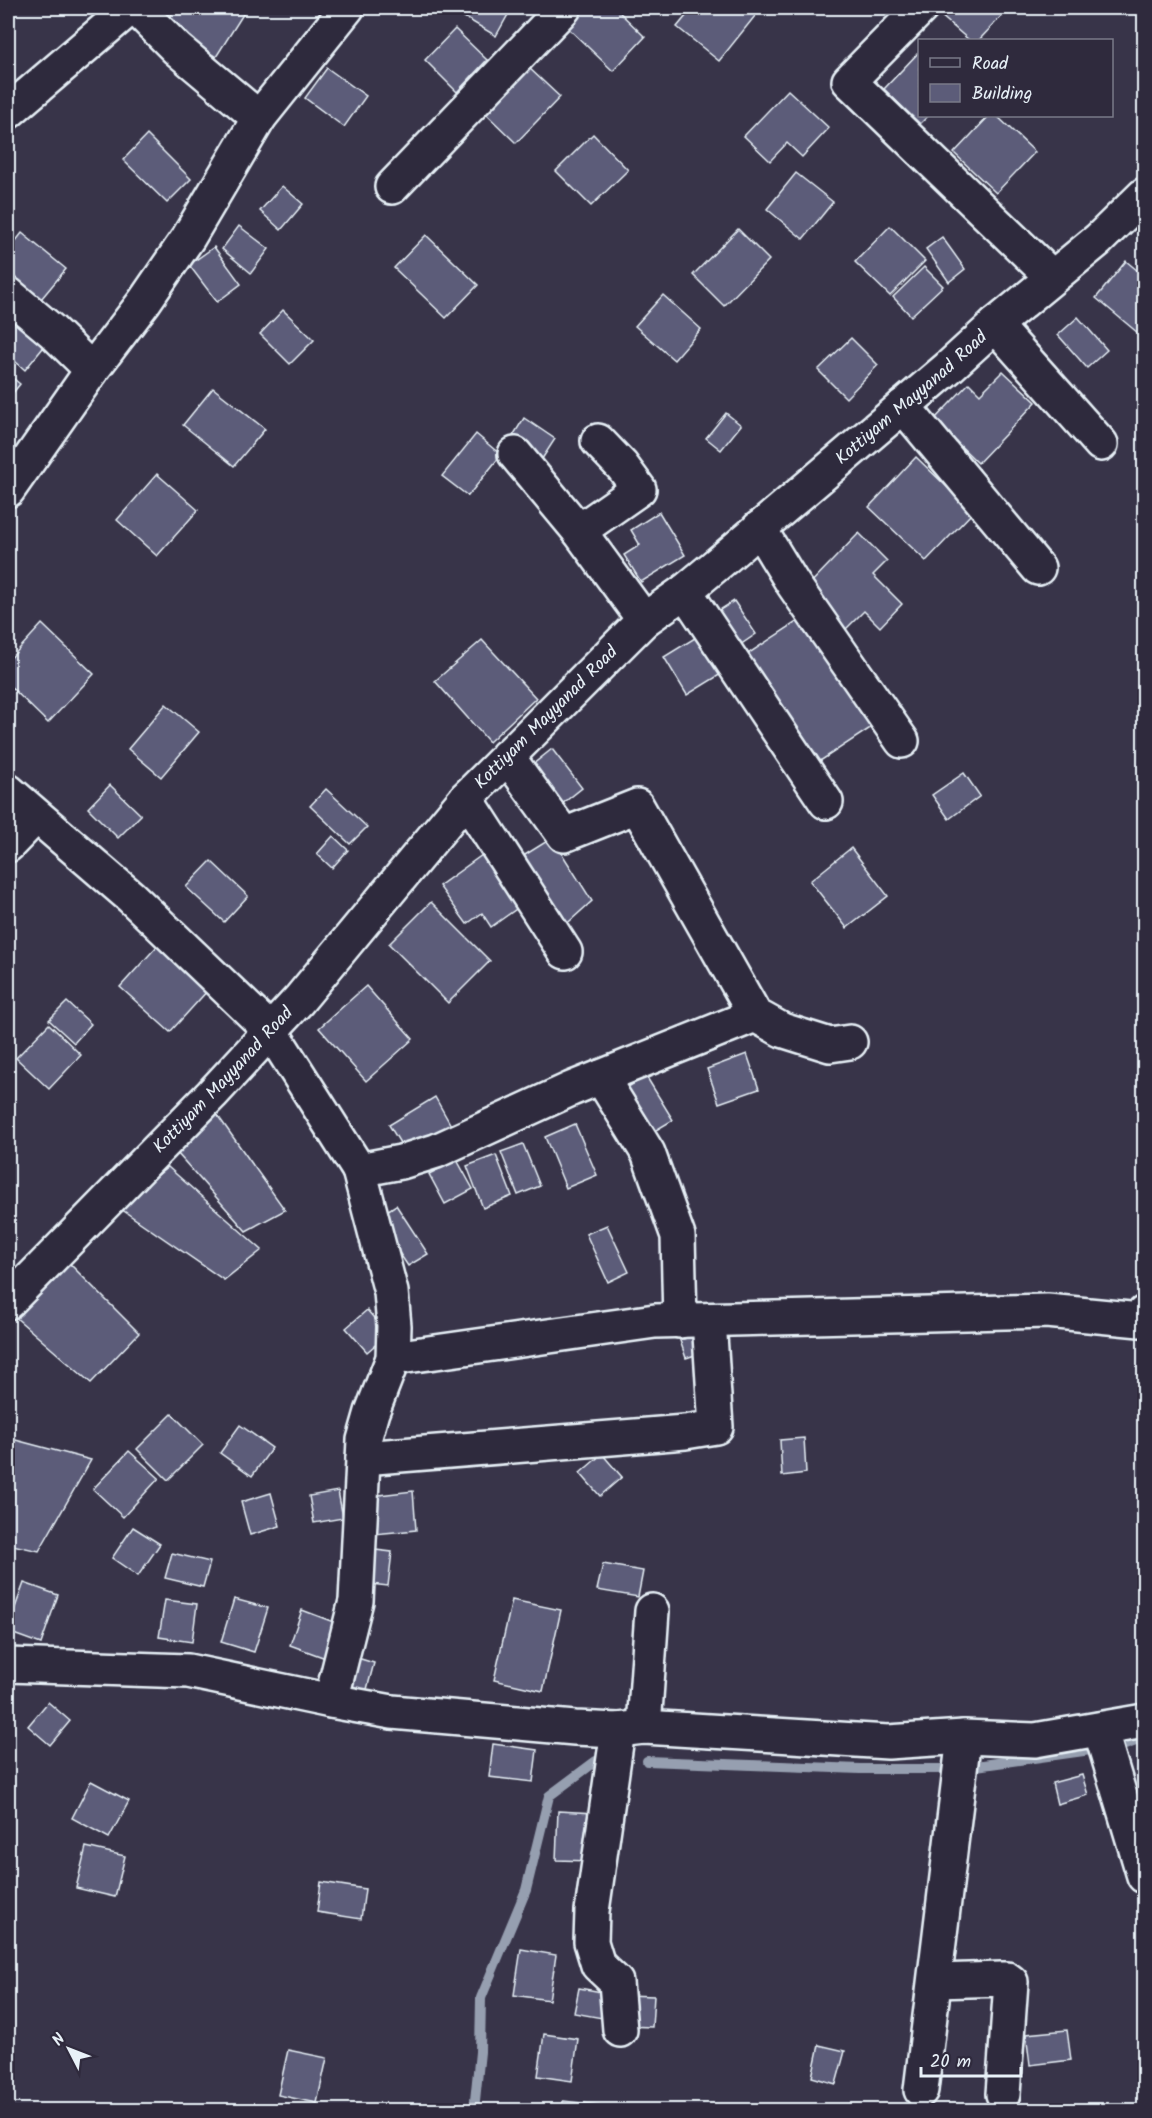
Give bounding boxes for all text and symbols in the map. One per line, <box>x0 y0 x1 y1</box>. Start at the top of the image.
legend <box>918 39 1113 117</box>
text: Road <box>972 50 1009 79</box>
text: Building <box>972 80 1032 109</box>
street label: Kottiyam Mayyanad Road <box>829 323 995 472</box>
street label: Kottiyam Mayyanad Road <box>467 638 626 797</box>
street label: Kottiyam Mayyanad Road <box>146 999 301 1161</box>
north arrow <box>39 2019 99 2079</box>
text: N <box>46 2028 72 2052</box>
scale bar <box>921 2040 1022 2078</box>
text: 20 m <box>930 2048 971 2077</box>

